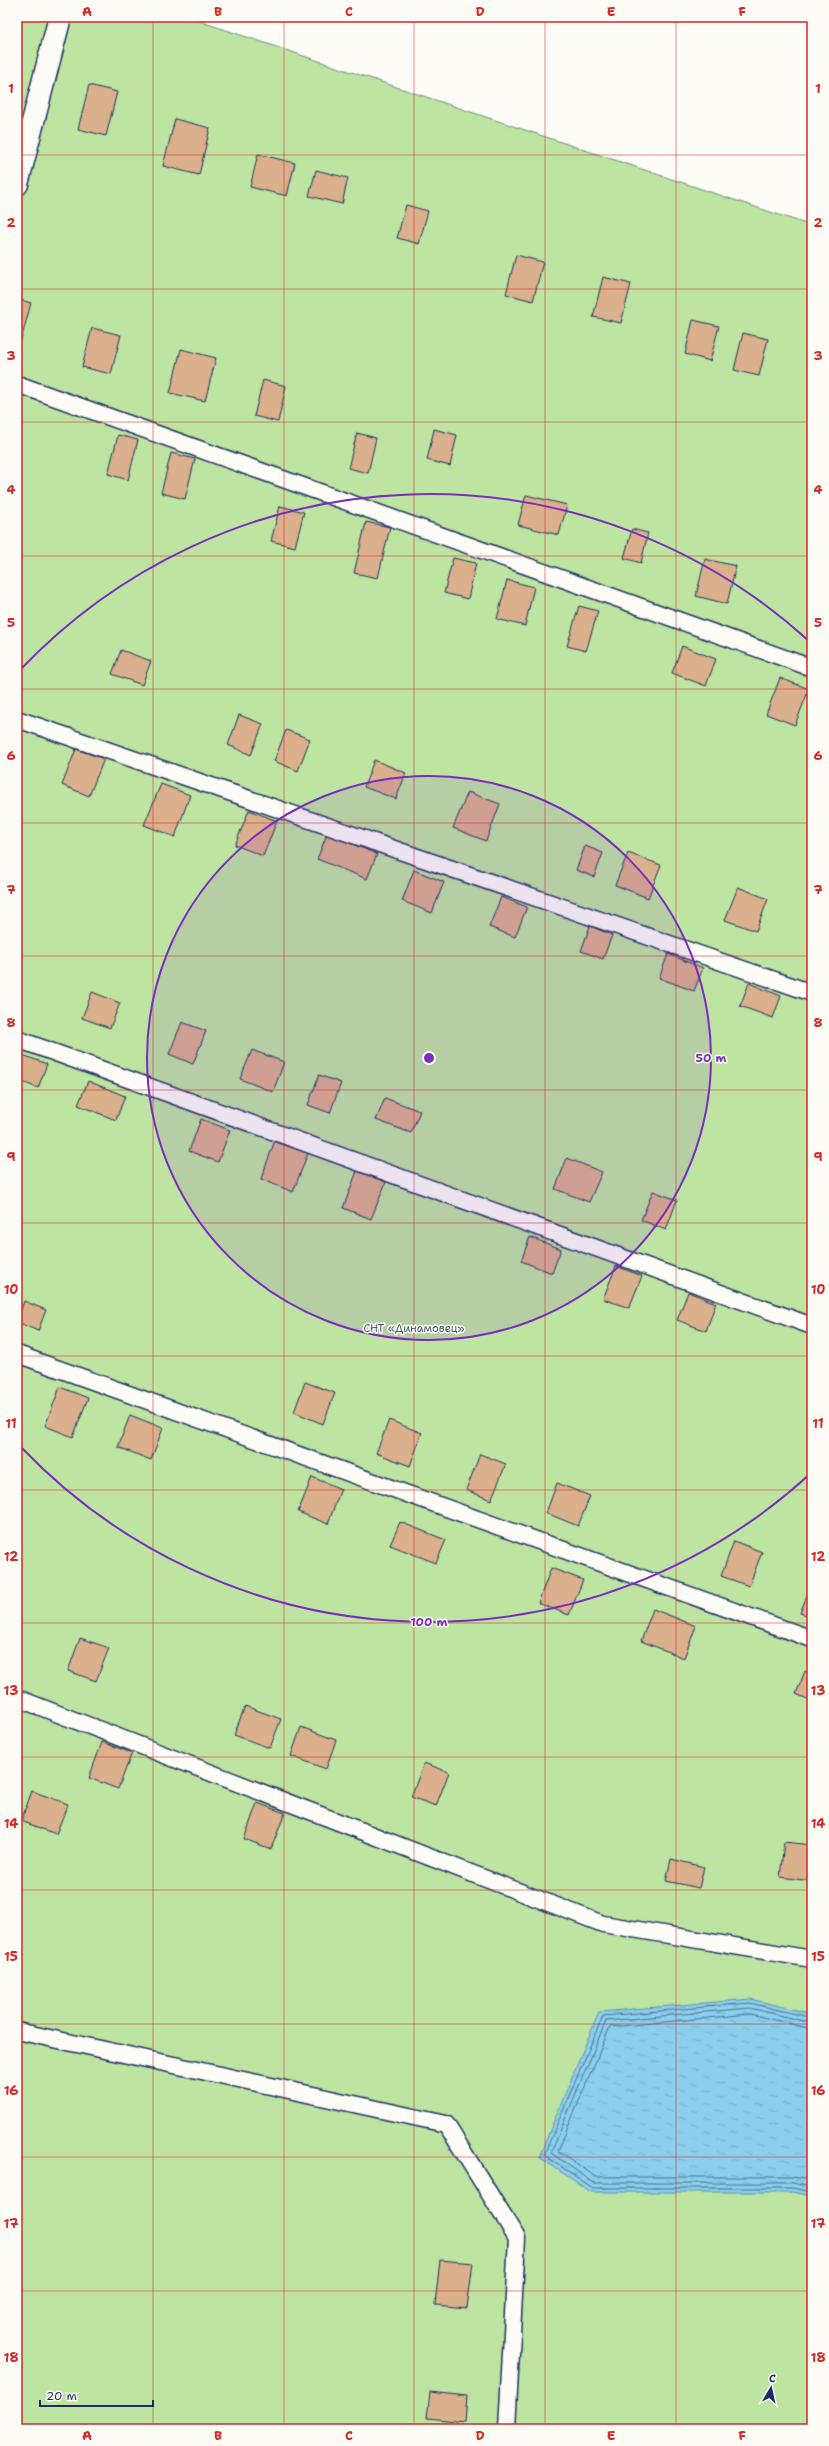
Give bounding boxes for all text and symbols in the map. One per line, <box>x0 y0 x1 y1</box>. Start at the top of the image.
text: A <box>82 3 92 20</box>
text: B <box>214 3 222 20</box>
text: C <box>345 3 353 20</box>
text: D <box>475 3 485 20</box>
text: E <box>607 3 616 20</box>
text: F <box>738 3 746 20</box>
text: 1 <box>8 80 14 97</box>
text: 1 <box>815 80 821 97</box>
text: 2 <box>6 214 16 231</box>
text: 2 <box>813 214 823 231</box>
text: 3 <box>6 347 16 364</box>
text: 3 <box>813 347 823 364</box>
text: 4 <box>6 481 16 498</box>
text: 4 <box>813 481 823 498</box>
text: 5 <box>7 614 15 631</box>
text: 5 <box>814 614 822 631</box>
text: 6 <box>6 747 16 764</box>
text: 6 <box>813 747 823 764</box>
text: 7 <box>6 881 16 898</box>
text: 7 <box>813 881 823 898</box>
text: 8 <box>6 1014 16 1031</box>
text: 8 <box>813 1014 823 1031</box>
text: 50 m <box>696 1050 727 1066</box>
centre of rings <box>422 1051 436 1065</box>
text: 9 <box>6 1148 16 1165</box>
text: 9 <box>813 1148 823 1165</box>
text: 10 <box>4 1281 18 1298</box>
text: 10 <box>811 1281 825 1298</box>
park label: СНТ «Динамовец» <box>363 1321 465 1336</box>
text: 11 <box>5 1415 17 1432</box>
text: 11 <box>812 1415 824 1432</box>
text: 12 <box>4 1548 18 1565</box>
text: 12 <box>811 1548 825 1565</box>
text: 100 m <box>411 1614 448 1630</box>
text: 13 <box>4 1682 18 1699</box>
text: 13 <box>811 1682 825 1699</box>
text: 14 <box>4 1815 18 1832</box>
text: 14 <box>811 1815 825 1832</box>
text: 15 <box>4 1948 18 1965</box>
text: 15 <box>811 1948 825 1965</box>
text: 16 <box>4 2082 18 2099</box>
text: 16 <box>811 2082 825 2099</box>
text: 17 <box>4 2215 18 2232</box>
text: 17 <box>811 2215 825 2232</box>
text: 18 <box>4 2349 18 2366</box>
text: 18 <box>811 2349 825 2366</box>
north arrow <box>751 2368 791 2408</box>
text: С <box>768 2371 777 2387</box>
scale bar <box>40 2382 153 2408</box>
text: 20 m <box>46 2388 77 2404</box>
text: A <box>82 2427 92 2444</box>
text: B <box>214 2427 222 2444</box>
text: C <box>345 2427 353 2444</box>
text: D <box>475 2427 485 2444</box>
text: E <box>607 2427 616 2444</box>
text: F <box>738 2427 746 2444</box>

